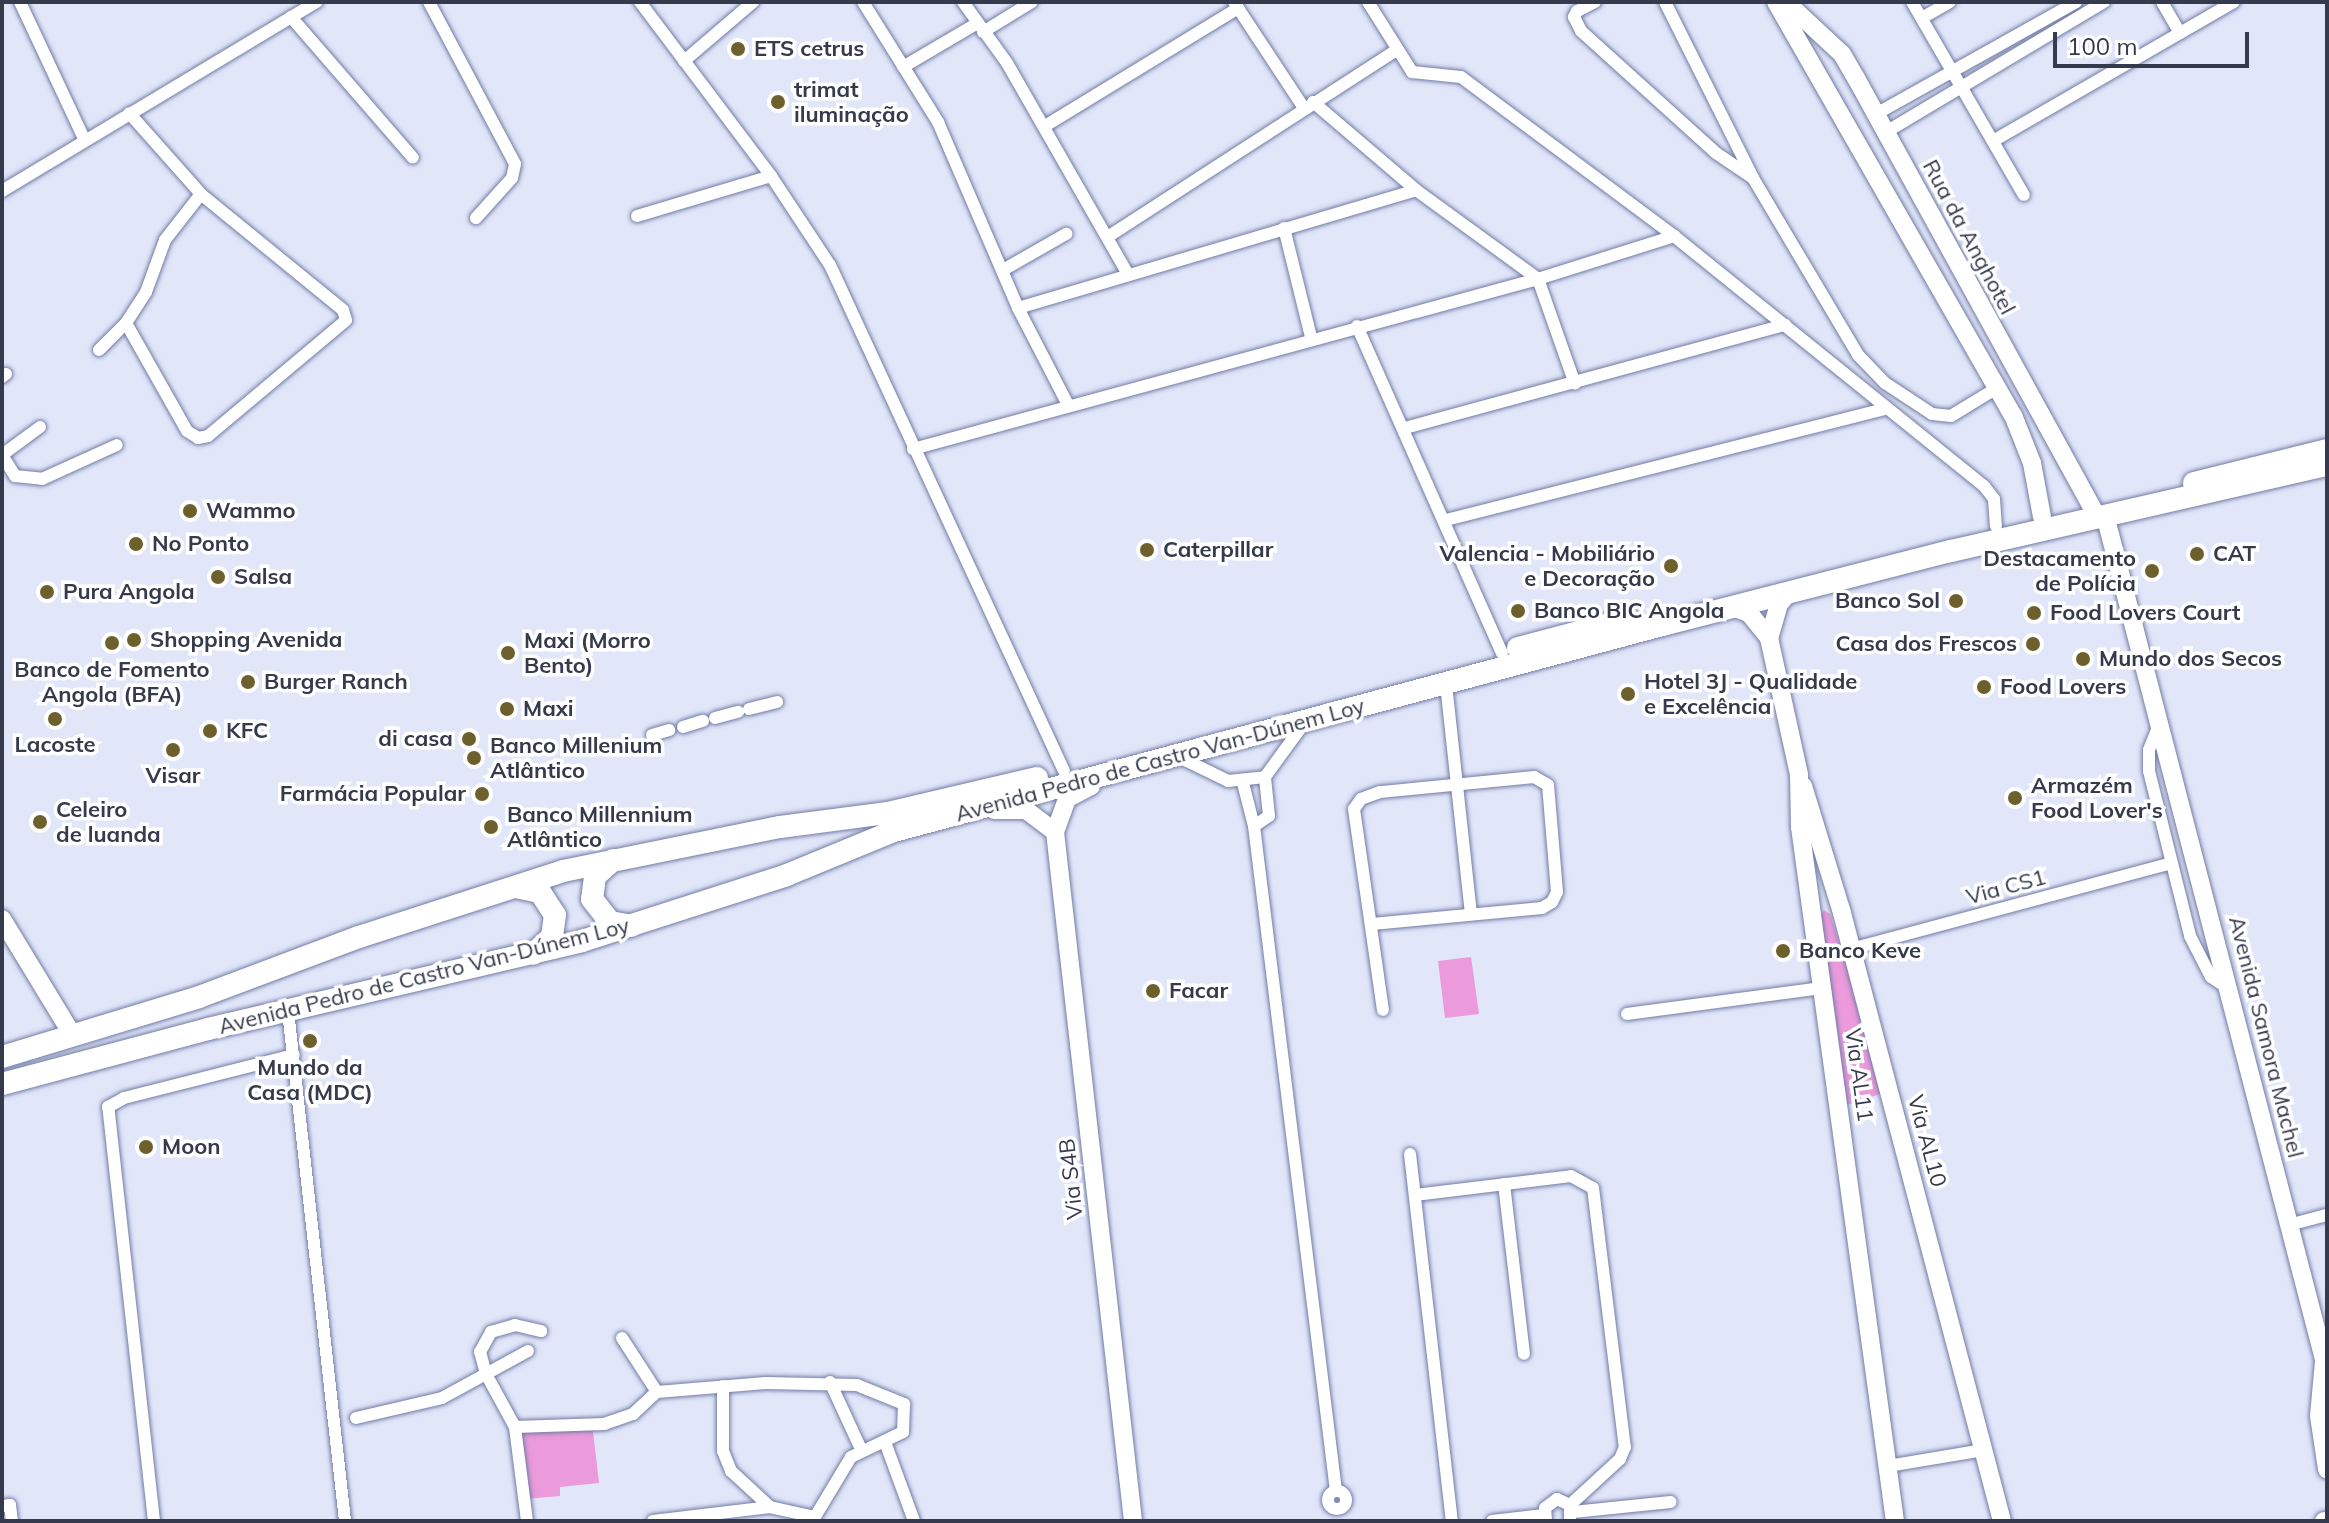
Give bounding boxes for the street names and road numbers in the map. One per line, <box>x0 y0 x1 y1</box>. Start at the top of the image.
street label: Rua da Anghotel <box>1917 155 2021 319</box>
street label: Avenida Pedro de Castro Van-Dúnem Loy <box>953 693 1367 827</box>
street label: Via CS1 <box>1963 864 2049 910</box>
street label: Avenida Pedro de Castro Van-Dúnem Loy <box>216 912 632 1040</box>
street label: Avenida Samora Machel <box>2223 913 2309 1161</box>
street label: Via AL11 <box>1839 1027 1879 1123</box>
street label: Via AL10 <box>1902 1092 1952 1190</box>
street label: Via S4B <box>1054 1137 1088 1221</box>

